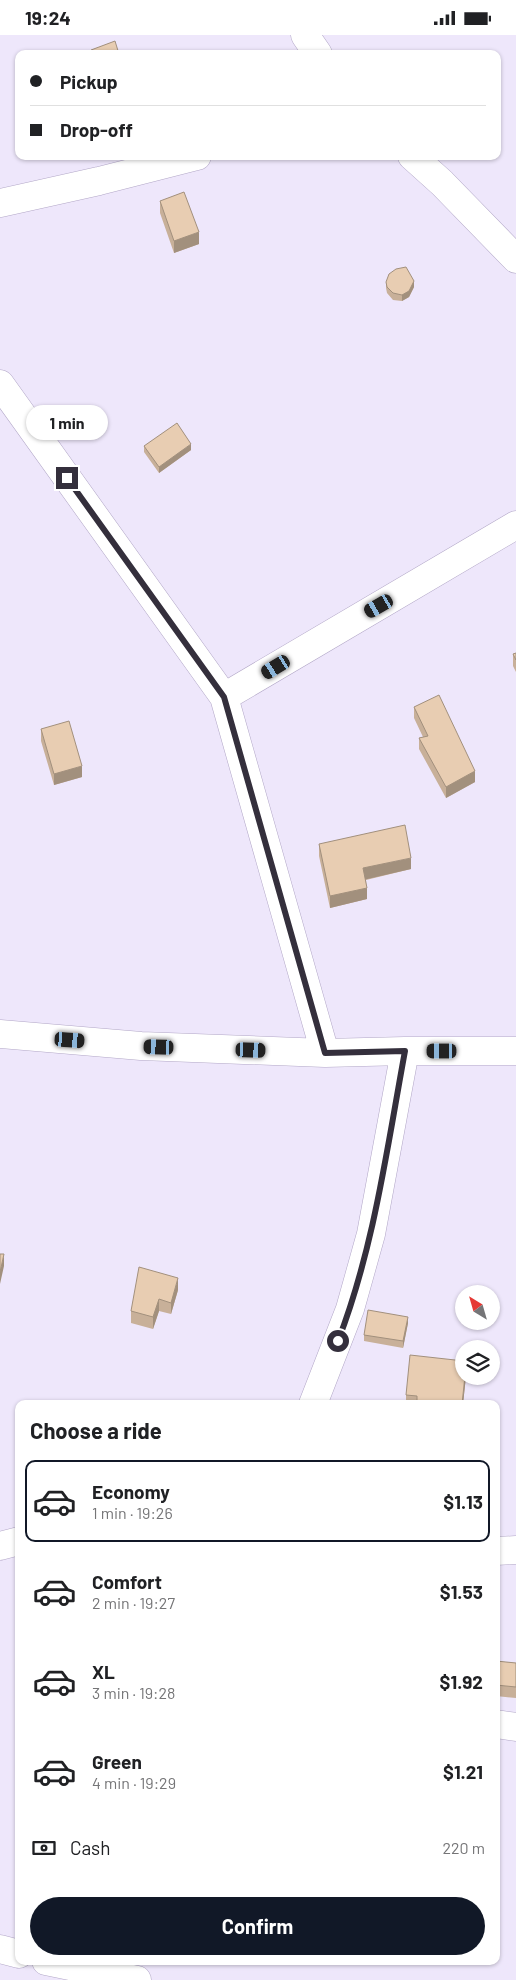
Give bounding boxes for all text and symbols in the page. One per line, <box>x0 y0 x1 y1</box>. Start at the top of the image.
text: 19:24 <box>25 6 71 29</box>
text: Pickup <box>60 70 118 93</box>
text: Drop-off <box>60 118 133 141</box>
callout: 1 min <box>26 405 108 441</box>
text: 1 min <box>49 413 85 432</box>
route end <box>56 467 78 489</box>
car <box>362 592 395 620</box>
car <box>259 653 292 681</box>
car <box>54 1031 85 1049</box>
car <box>143 1039 174 1055</box>
car <box>235 1042 266 1058</box>
car <box>427 1044 457 1059</box>
north arrow <box>455 1285 500 1330</box>
map controls <box>455 1285 500 1385</box>
route start <box>327 1330 349 1352</box>
button: layers <box>455 1340 500 1385</box>
text: Choose a ride <box>30 1417 162 1443</box>
icon: car <box>32 1479 77 1524</box>
text: Economy <box>92 1480 170 1503</box>
text: $1.13 <box>443 1490 483 1513</box>
text: 1 min · 19:26 <box>92 1503 173 1522</box>
icon: car <box>32 1569 77 1614</box>
text: Comfort <box>92 1570 162 1593</box>
text: $1.53 <box>440 1580 483 1603</box>
text: 2 min · 19:27 <box>92 1593 175 1612</box>
icon: car <box>32 1659 77 1704</box>
text: XL <box>92 1660 115 1683</box>
text: $1.92 <box>440 1670 483 1693</box>
text: 3 min · 19:28 <box>92 1683 175 1702</box>
icon: car <box>32 1749 77 1794</box>
text: Green <box>92 1750 142 1773</box>
text: $1.21 <box>443 1760 483 1783</box>
text: 4 min · 19:29 <box>92 1773 176 1792</box>
icon: cash <box>30 1834 58 1862</box>
text: Cash <box>70 1836 111 1859</box>
text: 220 m <box>442 1838 485 1857</box>
button: Confirm <box>30 1897 485 1955</box>

